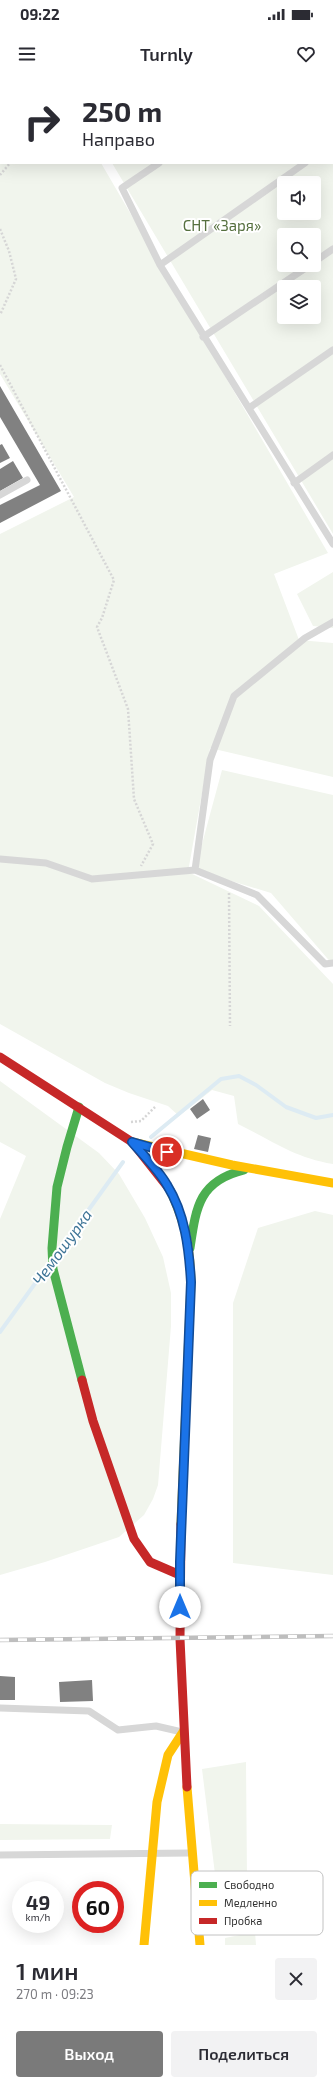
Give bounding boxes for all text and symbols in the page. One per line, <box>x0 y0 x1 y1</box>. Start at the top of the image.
text: 09:22 <box>20 5 60 23</box>
icon: menu <box>16 43 38 65</box>
text: Turnly <box>140 43 193 65</box>
icon: heart <box>295 43 317 65</box>
text: 250 m <box>82 94 162 128</box>
icon: right <box>16 96 68 148</box>
text: Направо <box>82 128 155 150</box>
map controls <box>277 176 321 324</box>
button: sound <box>277 176 321 220</box>
park label: СНТ «Заря» <box>183 216 261 234</box>
button: search <box>277 228 321 272</box>
button: layers <box>277 280 321 324</box>
pin <box>150 1135 184 1169</box>
icon: arrive <box>156 1141 178 1163</box>
water label: Чемошурка <box>28 1205 95 1288</box>
position arrow <box>159 1586 201 1628</box>
legend <box>191 1871 323 1935</box>
text: Свободно <box>224 1878 274 1891</box>
speed limit sign: 60 <box>72 1881 124 1933</box>
text: 49 <box>26 1890 50 1914</box>
text: Медленно <box>224 1896 277 1909</box>
text: km/h <box>26 1911 50 1923</box>
text: Пробка <box>224 1914 262 1927</box>
text: 1 мин <box>16 1956 78 1985</box>
button: close <box>275 1958 317 2000</box>
text: 270 m · 09:23 <box>16 1986 94 2002</box>
button: Выход <box>16 2031 163 2077</box>
button: Поделиться <box>171 2031 317 2077</box>

